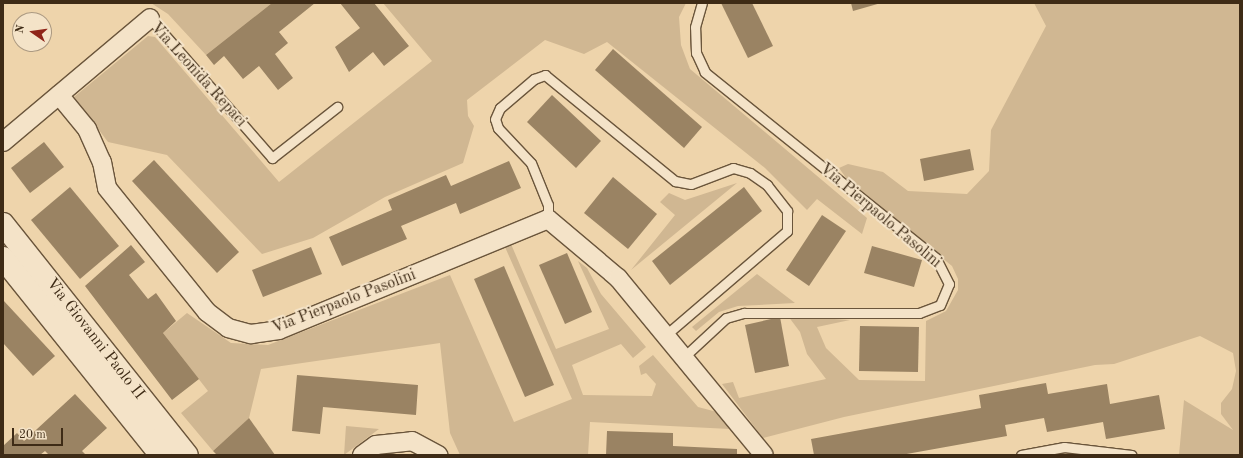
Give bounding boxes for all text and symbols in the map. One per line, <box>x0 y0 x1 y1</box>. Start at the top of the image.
north arrow <box>12 12 52 52</box>
street label: Via Leonida Repaci <box>146 19 250 131</box>
text: N <box>14 24 27 35</box>
street label: Via Pierpaolo Pasolini <box>815 160 945 272</box>
street label: Via Pierpaolo Pasolini <box>269 266 419 338</box>
street label: Via Giovanni Paolo II <box>42 274 148 404</box>
scale bar <box>14 420 65 446</box>
text: 20 m <box>19 429 46 441</box>

